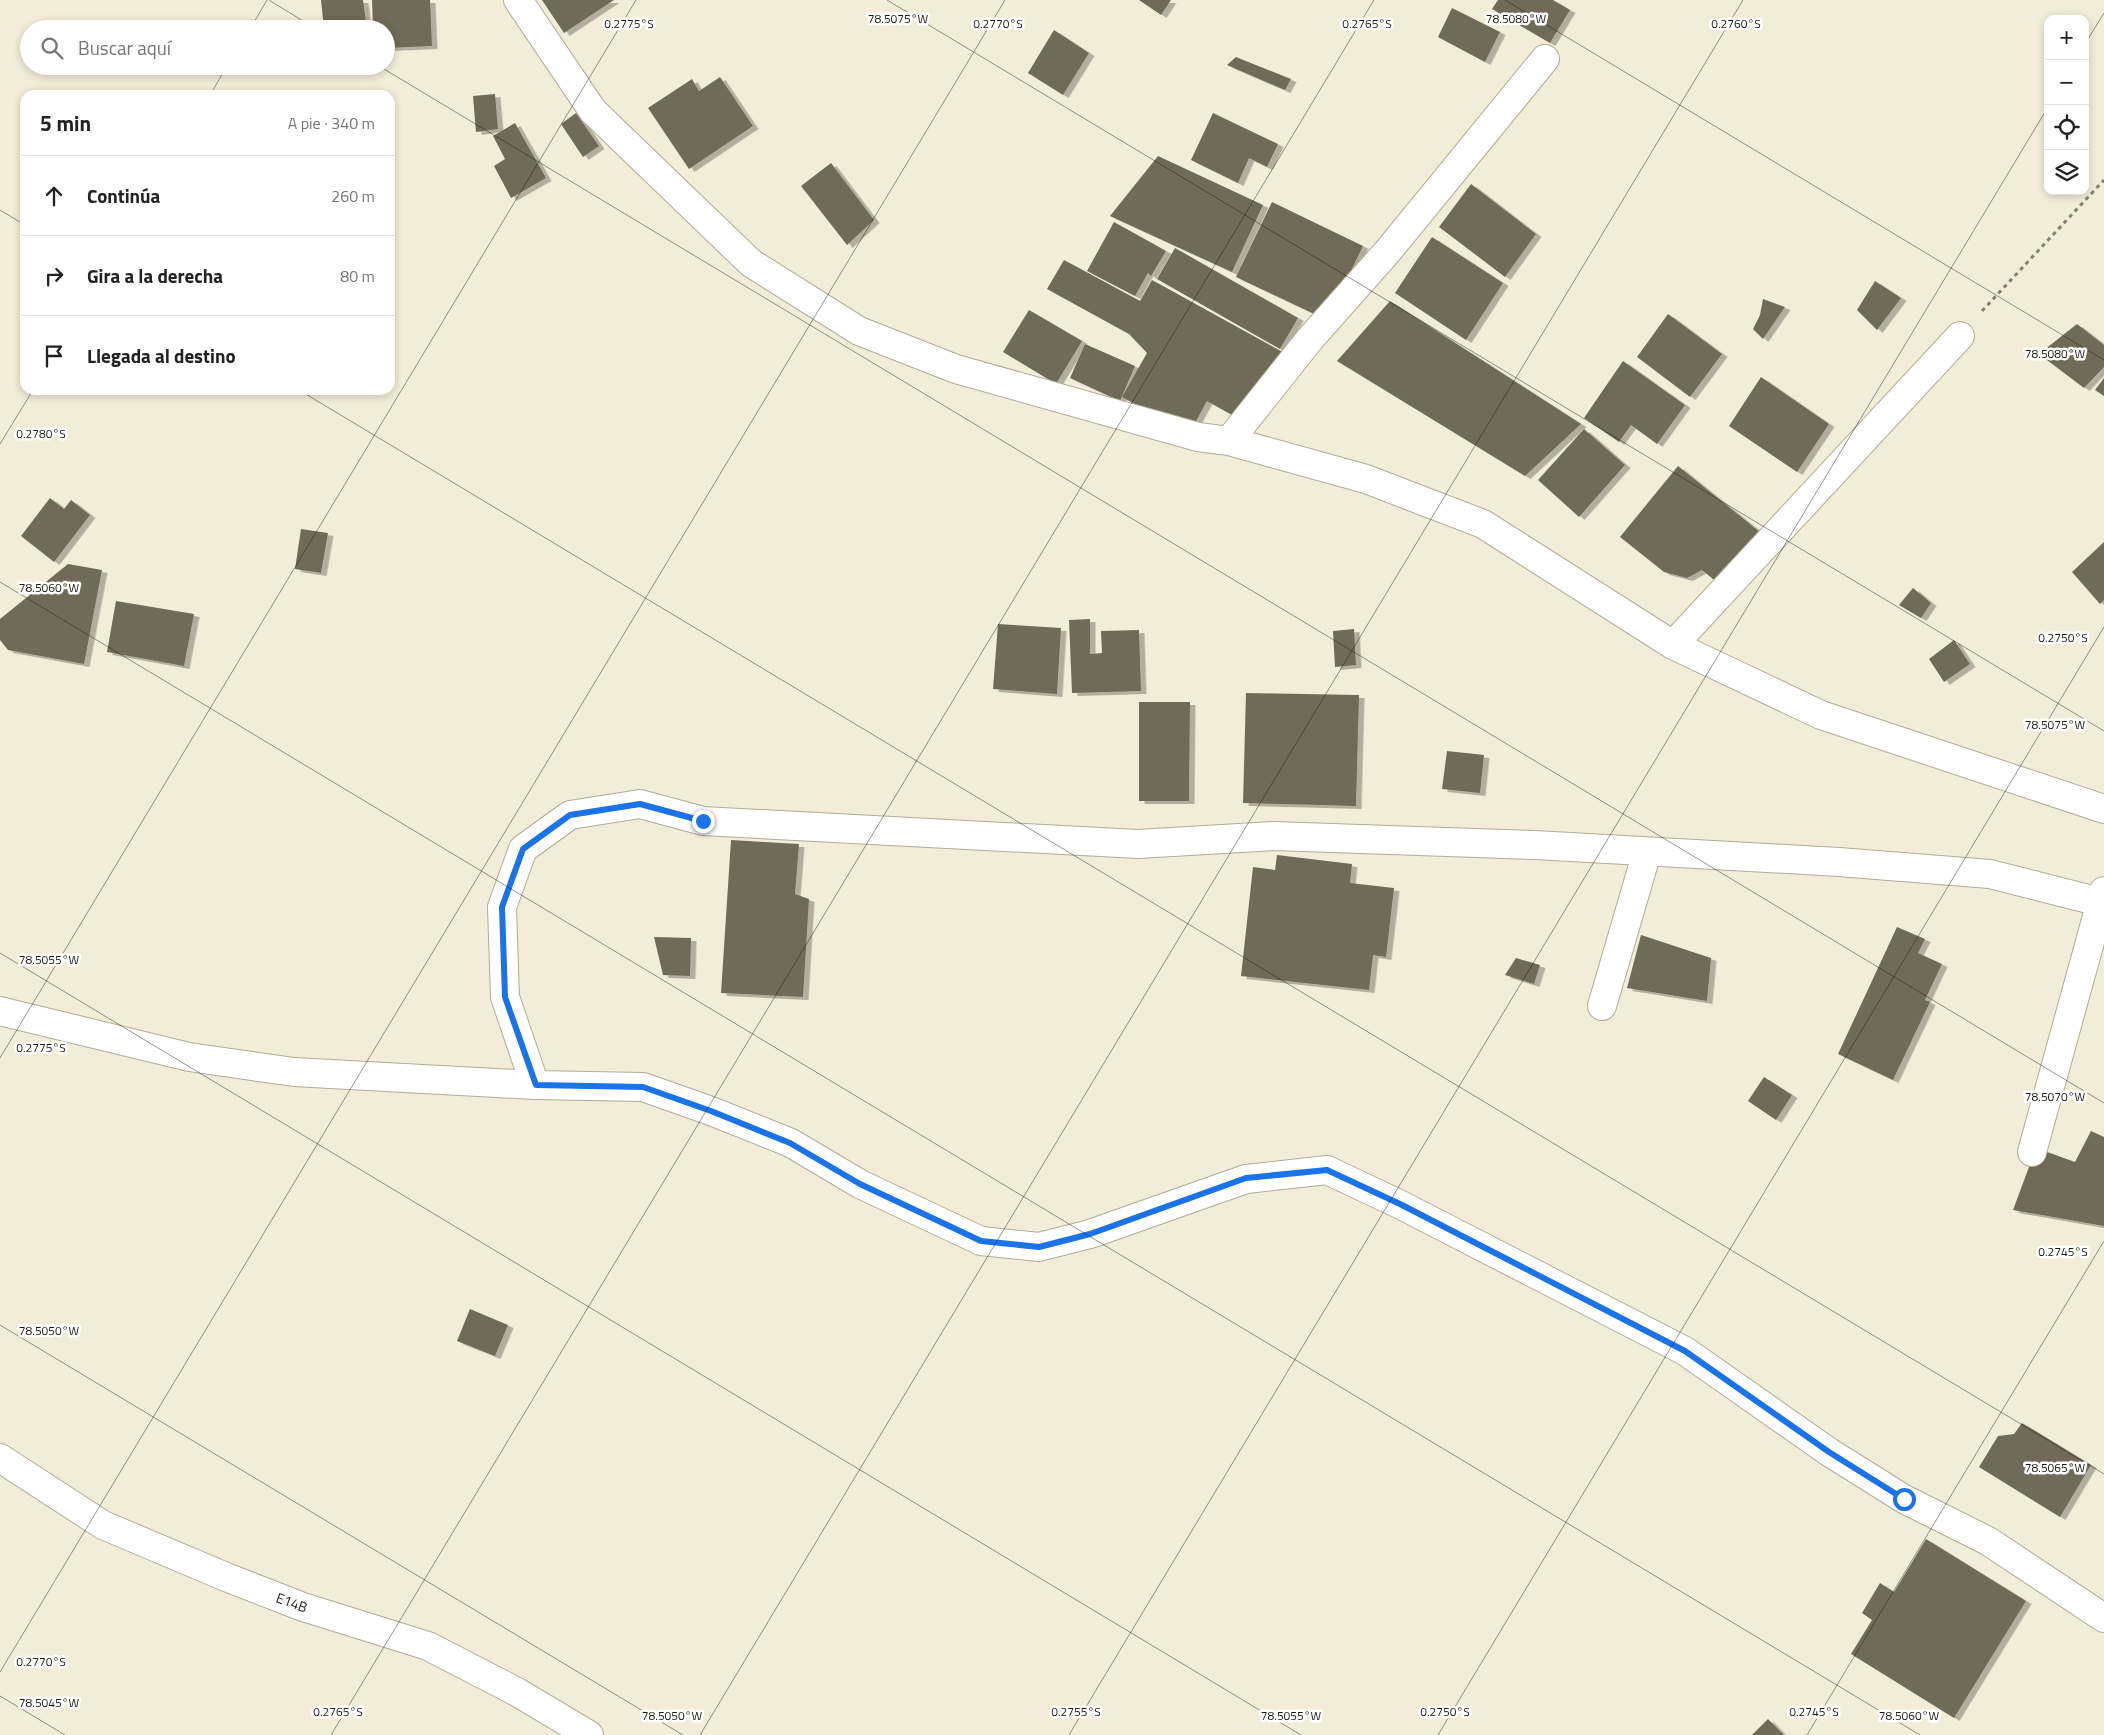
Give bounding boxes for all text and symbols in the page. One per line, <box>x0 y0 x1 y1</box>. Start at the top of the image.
text: 78.5075°W <box>868 9 928 28</box>
text: 78.5080°W <box>1486 9 1546 28</box>
text: 0.2775°S <box>604 14 654 33</box>
text: 0.2770°S <box>973 14 1023 33</box>
text: 0.2765°S <box>1342 14 1392 33</box>
text: 0.2760°S <box>1711 14 1761 33</box>
map controls <box>2044 15 2089 195</box>
button: + <box>2044 15 2089 60</box>
search box <box>20 20 395 75</box>
text: Buscar aquí <box>78 33 171 62</box>
icon: search <box>38 34 66 62</box>
button: − <box>2044 60 2089 105</box>
button: locate <box>2044 105 2089 150</box>
text: 5 min <box>40 107 91 139</box>
text: A pie · 340 m <box>288 111 375 135</box>
button: layers <box>2044 150 2089 195</box>
text: Continúa <box>87 181 160 210</box>
icon: ahead <box>40 182 68 210</box>
text: 260 m <box>331 184 375 208</box>
text: Gira a la derecha <box>87 261 223 290</box>
icon: right <box>40 262 68 290</box>
text: 80 m <box>340 264 375 288</box>
text: Llegada al destino <box>87 341 236 370</box>
icon: arrive <box>40 342 68 370</box>
text: 78.5080°W <box>2025 344 2085 363</box>
text: 0.2780°S <box>16 424 66 443</box>
text: 78.5060°W <box>19 578 79 597</box>
text: 0.2750°S <box>2038 628 2088 647</box>
text: 78.5075°W <box>2025 715 2085 734</box>
route end <box>692 810 715 833</box>
text: 78.5055°W <box>19 950 79 969</box>
text: 0.2775°S <box>16 1038 66 1057</box>
text: 78.5070°W <box>2025 1087 2085 1106</box>
text: 0.2745°S <box>2038 1242 2088 1261</box>
text: 78.5050°W <box>19 1321 79 1340</box>
text: 78.5065°W <box>2025 1458 2085 1477</box>
route start <box>1893 1488 1916 1511</box>
street label: E14B <box>273 1587 311 1617</box>
text: 0.2770°S <box>16 1652 66 1671</box>
text: 78.5045°W <box>19 1693 79 1712</box>
text: 0.2765°S <box>313 1702 363 1721</box>
text: 0.2755°S <box>1051 1702 1101 1721</box>
text: 0.2750°S <box>1420 1702 1470 1721</box>
text: 0.2745°S <box>1789 1702 1839 1721</box>
text: 78.5050°W <box>642 1706 702 1725</box>
text: 78.5055°W <box>1261 1706 1321 1725</box>
text: 78.5060°W <box>1879 1706 1939 1725</box>

